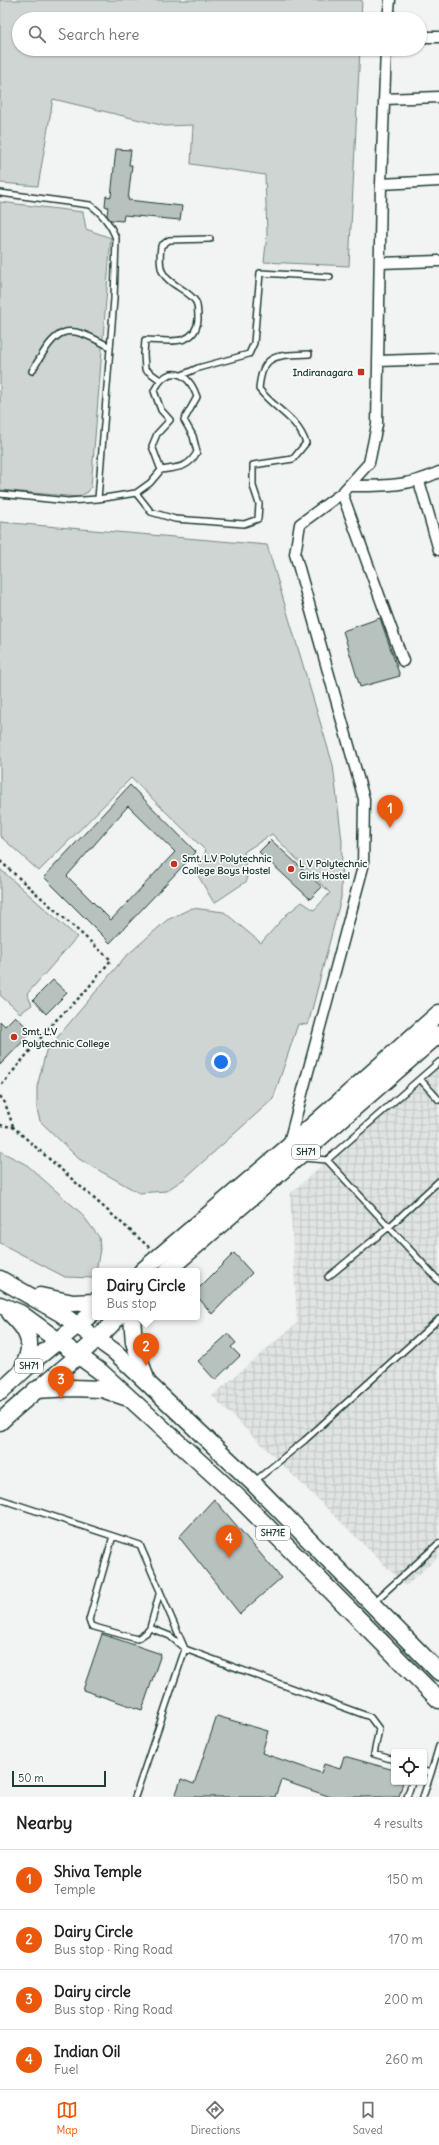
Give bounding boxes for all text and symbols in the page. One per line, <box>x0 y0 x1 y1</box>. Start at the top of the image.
search box <box>12 12 427 56</box>
icon: search <box>26 23 48 45</box>
text: Search here <box>58 25 139 44</box>
place label: Indiranagara <box>293 366 353 379</box>
marker: Indiranagara <box>356 367 366 377</box>
pin: 1 <box>377 795 403 828</box>
place label: Smt. L.V Polytechnic College Boys Hostel <box>182 852 272 877</box>
place label: L V Polytechnic Girls Hostel <box>299 857 367 882</box>
marker: Smt. L.V Polytechnic College Boys Hostel <box>169 859 179 869</box>
marker: L V Polytechnic Girls Hostel <box>286 864 296 874</box>
place label: Smt. L.V Polytechnic College <box>22 1025 110 1050</box>
marker: Smt. L.V Polytechnic College <box>9 1032 19 1042</box>
your location <box>211 1052 231 1072</box>
road number: SH71 <box>292 1145 320 1159</box>
popup <box>92 1268 200 1320</box>
text: Dairy Circle <box>106 1276 186 1295</box>
text: Bus stop <box>106 1295 157 1312</box>
pin: 2 <box>133 1333 159 1366</box>
road number: SH71 <box>15 1359 43 1373</box>
pin: 3 <box>48 1366 74 1399</box>
pin: 4 <box>216 1525 242 1558</box>
road number: SH71E <box>256 1526 290 1540</box>
map controls <box>391 1749 427 1785</box>
button: locate <box>391 1749 427 1785</box>
scale bar <box>12 1769 106 1788</box>
text: 50 m <box>18 1771 44 1785</box>
text: Nearby <box>16 1812 72 1834</box>
text: 4 results <box>374 1815 423 1832</box>
text: Shiva Temple <box>54 1862 142 1881</box>
text: 1 <box>26 1871 32 1888</box>
text: 150 m <box>387 1871 423 1888</box>
text: Temple <box>54 1881 96 1898</box>
text: Dairy Circle <box>54 1922 133 1941</box>
text: 2 <box>25 1931 33 1948</box>
text: 170 m <box>388 1931 423 1948</box>
text: Bus stop · Ring Road <box>54 1941 173 1958</box>
text: Dairy circle <box>54 1982 131 2001</box>
text: 3 <box>25 1991 33 2008</box>
text: 200 m <box>384 1991 423 2008</box>
text: Bus stop · Ring Road <box>54 2001 173 2018</box>
text: Indian Oil <box>54 2042 120 2061</box>
text: 4 <box>25 2051 33 2068</box>
text: 260 m <box>385 2051 423 2068</box>
text: Fuel <box>54 2061 78 2078</box>
tab: Map <box>56 2099 78 2137</box>
tab: Directions <box>191 2099 240 2137</box>
tab: Saved <box>353 2099 383 2137</box>

